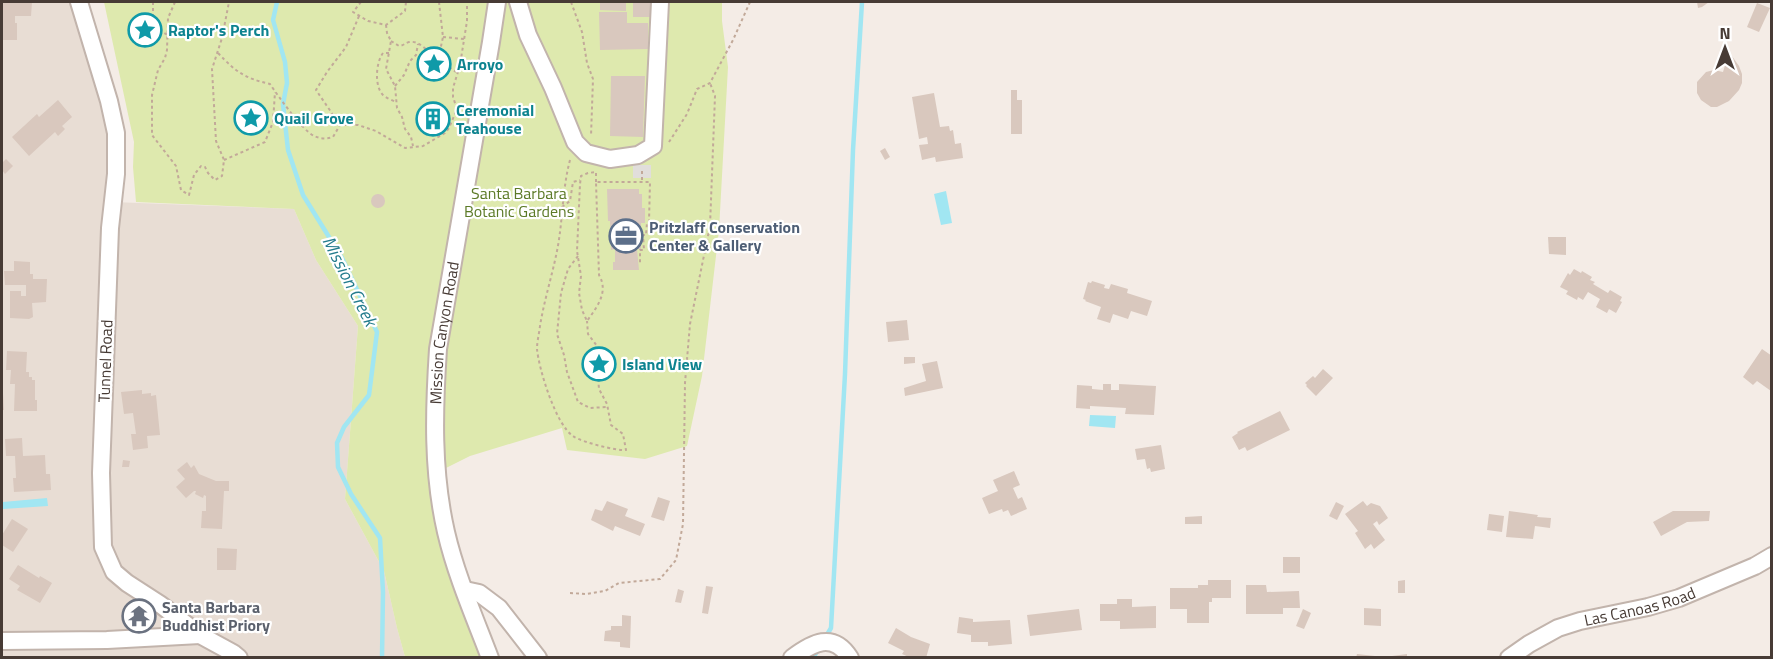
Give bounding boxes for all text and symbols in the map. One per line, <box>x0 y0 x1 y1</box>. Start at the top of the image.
place icon: Raptor's Perch <box>127 12 163 48</box>
place label: Raptor's Perch <box>168 18 269 42</box>
north arrow <box>1695 18 1755 78</box>
text: N <box>1719 21 1731 45</box>
place icon: Arroyo <box>416 46 452 82</box>
place label: Arroyo <box>457 52 503 76</box>
place label: Ceremonial Teahouse <box>456 98 534 140</box>
place icon: Quail Grove <box>233 100 269 136</box>
building icon: Ceremonial Teahouse <box>415 101 451 137</box>
place label: Quail Grove <box>274 106 354 130</box>
park label: Santa Barbara Botanic Gardens <box>464 181 574 223</box>
place label: Pritzlaff Conservation Center & Gallery <box>649 215 800 257</box>
office icon: Pritzlaff Conservation Center & Gallery <box>608 218 644 254</box>
water label: Mission Creek <box>316 231 385 333</box>
street label: Mission Canyon Road <box>423 260 465 405</box>
street label: Tunnel Road <box>92 319 118 403</box>
place icon: Island View <box>581 346 617 382</box>
place label: Island View <box>622 352 702 376</box>
street label: Las Canoas Road <box>1582 580 1699 632</box>
place label: Santa Barbara Buddhist Priory <box>162 595 270 637</box>
temple icon: Santa Barbara Buddhist Priory <box>121 598 157 634</box>

